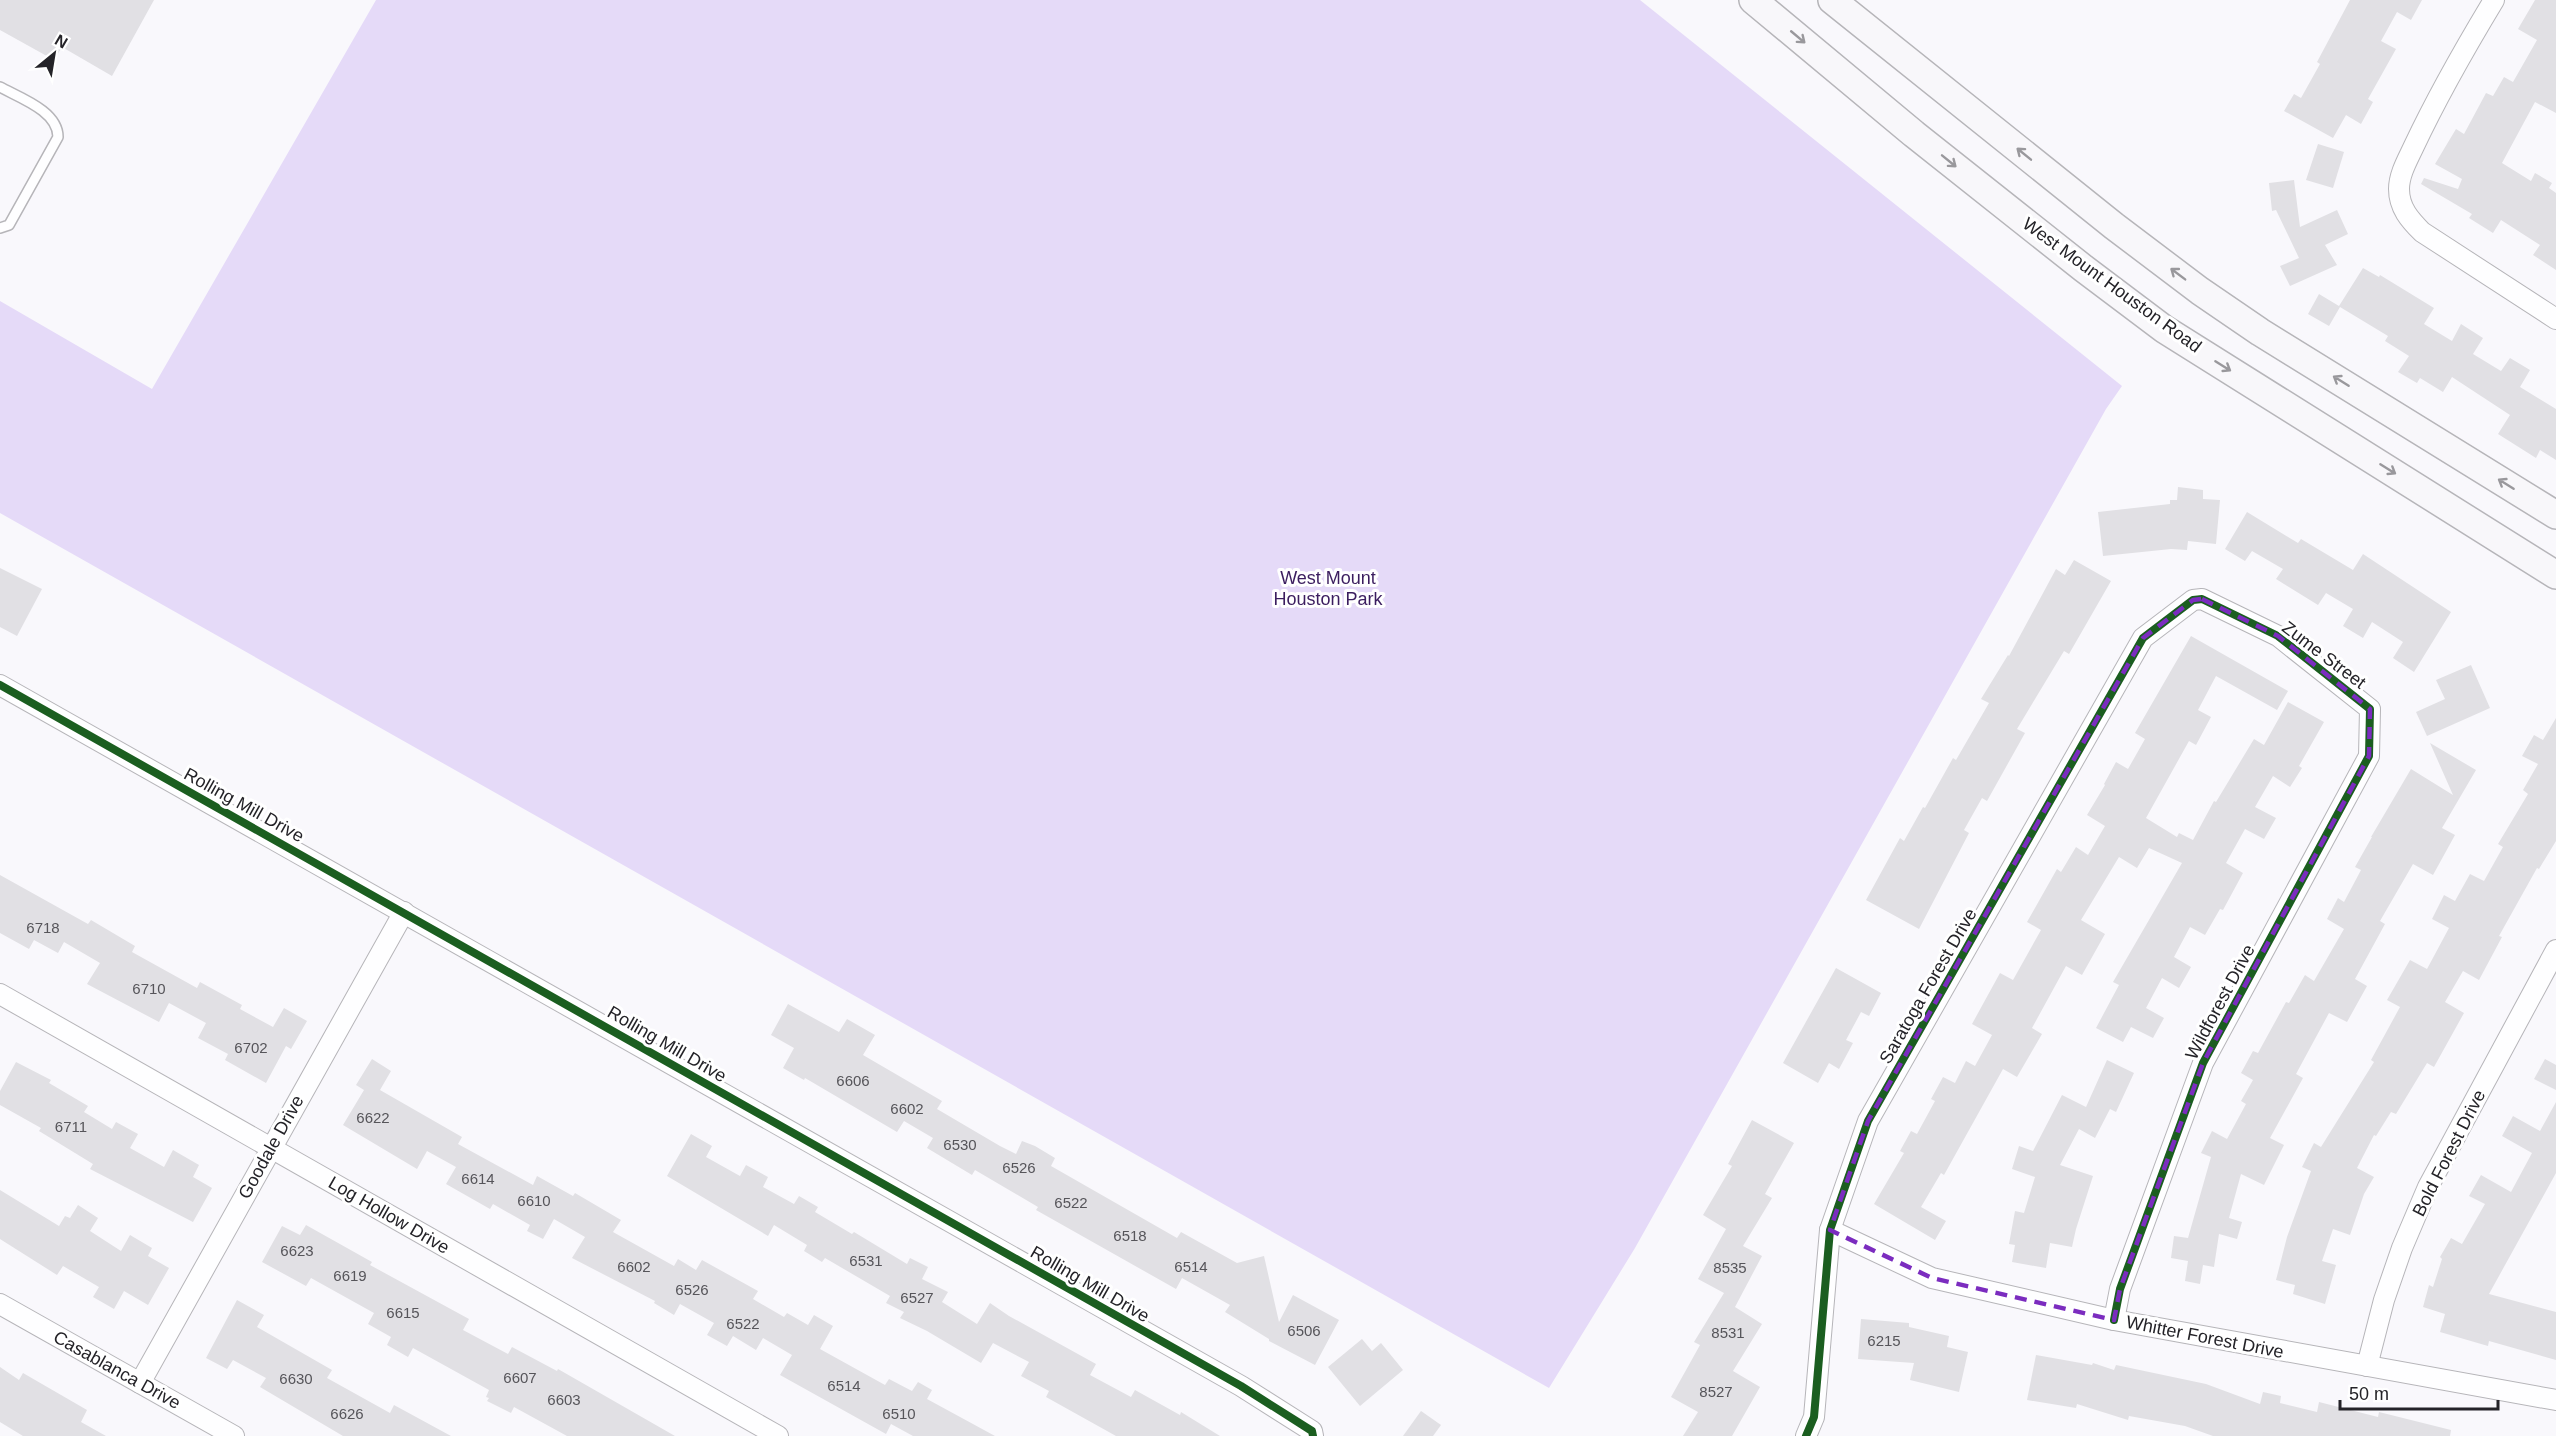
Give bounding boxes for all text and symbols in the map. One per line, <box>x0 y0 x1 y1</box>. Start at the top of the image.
north arrow <box>24 24 84 84</box>
text: N <box>52 31 71 52</box>
one-way arrow <box>1790 31 1806 44</box>
one-way arrow <box>2017 148 2033 161</box>
one-way arrow <box>1941 155 1957 168</box>
street label: West Mount Houston Road <box>2019 213 2205 357</box>
one-way arrow <box>2170 268 2186 281</box>
one-way arrow <box>2214 360 2231 372</box>
one-way arrow <box>2332 375 2349 388</box>
one-way arrow <box>2379 464 2396 476</box>
one-way arrow <box>2498 478 2515 490</box>
park label: West Mount Houston Park <box>1273 568 1384 609</box>
street label: Zume Street <box>2278 617 2370 693</box>
street label: Rolling Mill Drive <box>181 764 307 846</box>
street label: Saratoga Forest Drive <box>1875 905 1981 1067</box>
house number: 6718 <box>26 919 60 936</box>
street label: Wildforest Drive <box>2181 941 2259 1063</box>
house number: 6710 <box>132 980 166 997</box>
street label: Rolling Mill Drive <box>604 1002 730 1086</box>
house number: 6702 <box>234 1039 268 1056</box>
house number: 6606 <box>836 1072 870 1089</box>
street label: Bold Forest Drive <box>2409 1087 2489 1219</box>
street label: Goodale Drive <box>234 1092 308 1202</box>
house number: 6602 <box>890 1100 924 1117</box>
house number: 6622 <box>356 1109 390 1126</box>
house number: 6711 <box>55 1118 87 1135</box>
house number: 6530 <box>943 1136 977 1153</box>
house number: 6526 <box>1002 1159 1036 1176</box>
house number: 6614 <box>461 1170 495 1187</box>
street label: Log Hollow Drive <box>325 1172 453 1258</box>
house number: 6610 <box>517 1192 551 1209</box>
house number: 6522 <box>1054 1194 1088 1211</box>
house number: 6518 <box>1113 1227 1147 1244</box>
house number: 6623 <box>280 1242 314 1259</box>
street label: Rolling Mill Drive <box>1027 1242 1153 1326</box>
house number: 6531 <box>849 1252 883 1269</box>
house number: 6602 <box>617 1258 651 1275</box>
house number: 6514 <box>1174 1258 1208 1275</box>
house number: 8535 <box>1713 1259 1747 1276</box>
house number: 6619 <box>333 1267 367 1284</box>
house number: 6526 <box>675 1281 709 1298</box>
house number: 6527 <box>900 1289 934 1306</box>
house number: 6615 <box>386 1304 420 1321</box>
street label: Whitter Forest Drive <box>2125 1312 2285 1362</box>
house number: 6522 <box>726 1315 760 1332</box>
house number: 6506 <box>1287 1322 1321 1339</box>
house number: 8531 <box>1711 1324 1745 1341</box>
street label: Casablanca Drive <box>50 1327 184 1413</box>
house number: 6215 <box>1867 1332 1901 1349</box>
house number: 6607 <box>503 1369 537 1386</box>
house number: 6630 <box>279 1370 313 1387</box>
scale bar <box>2340 1373 2498 1411</box>
house number: 6514 <box>827 1377 861 1394</box>
house number: 8527 <box>1699 1383 1733 1400</box>
text: 50 m <box>2349 1384 2389 1404</box>
house number: 6603 <box>547 1391 581 1408</box>
house number: 6626 <box>330 1405 364 1422</box>
house number: 6510 <box>882 1405 916 1422</box>

